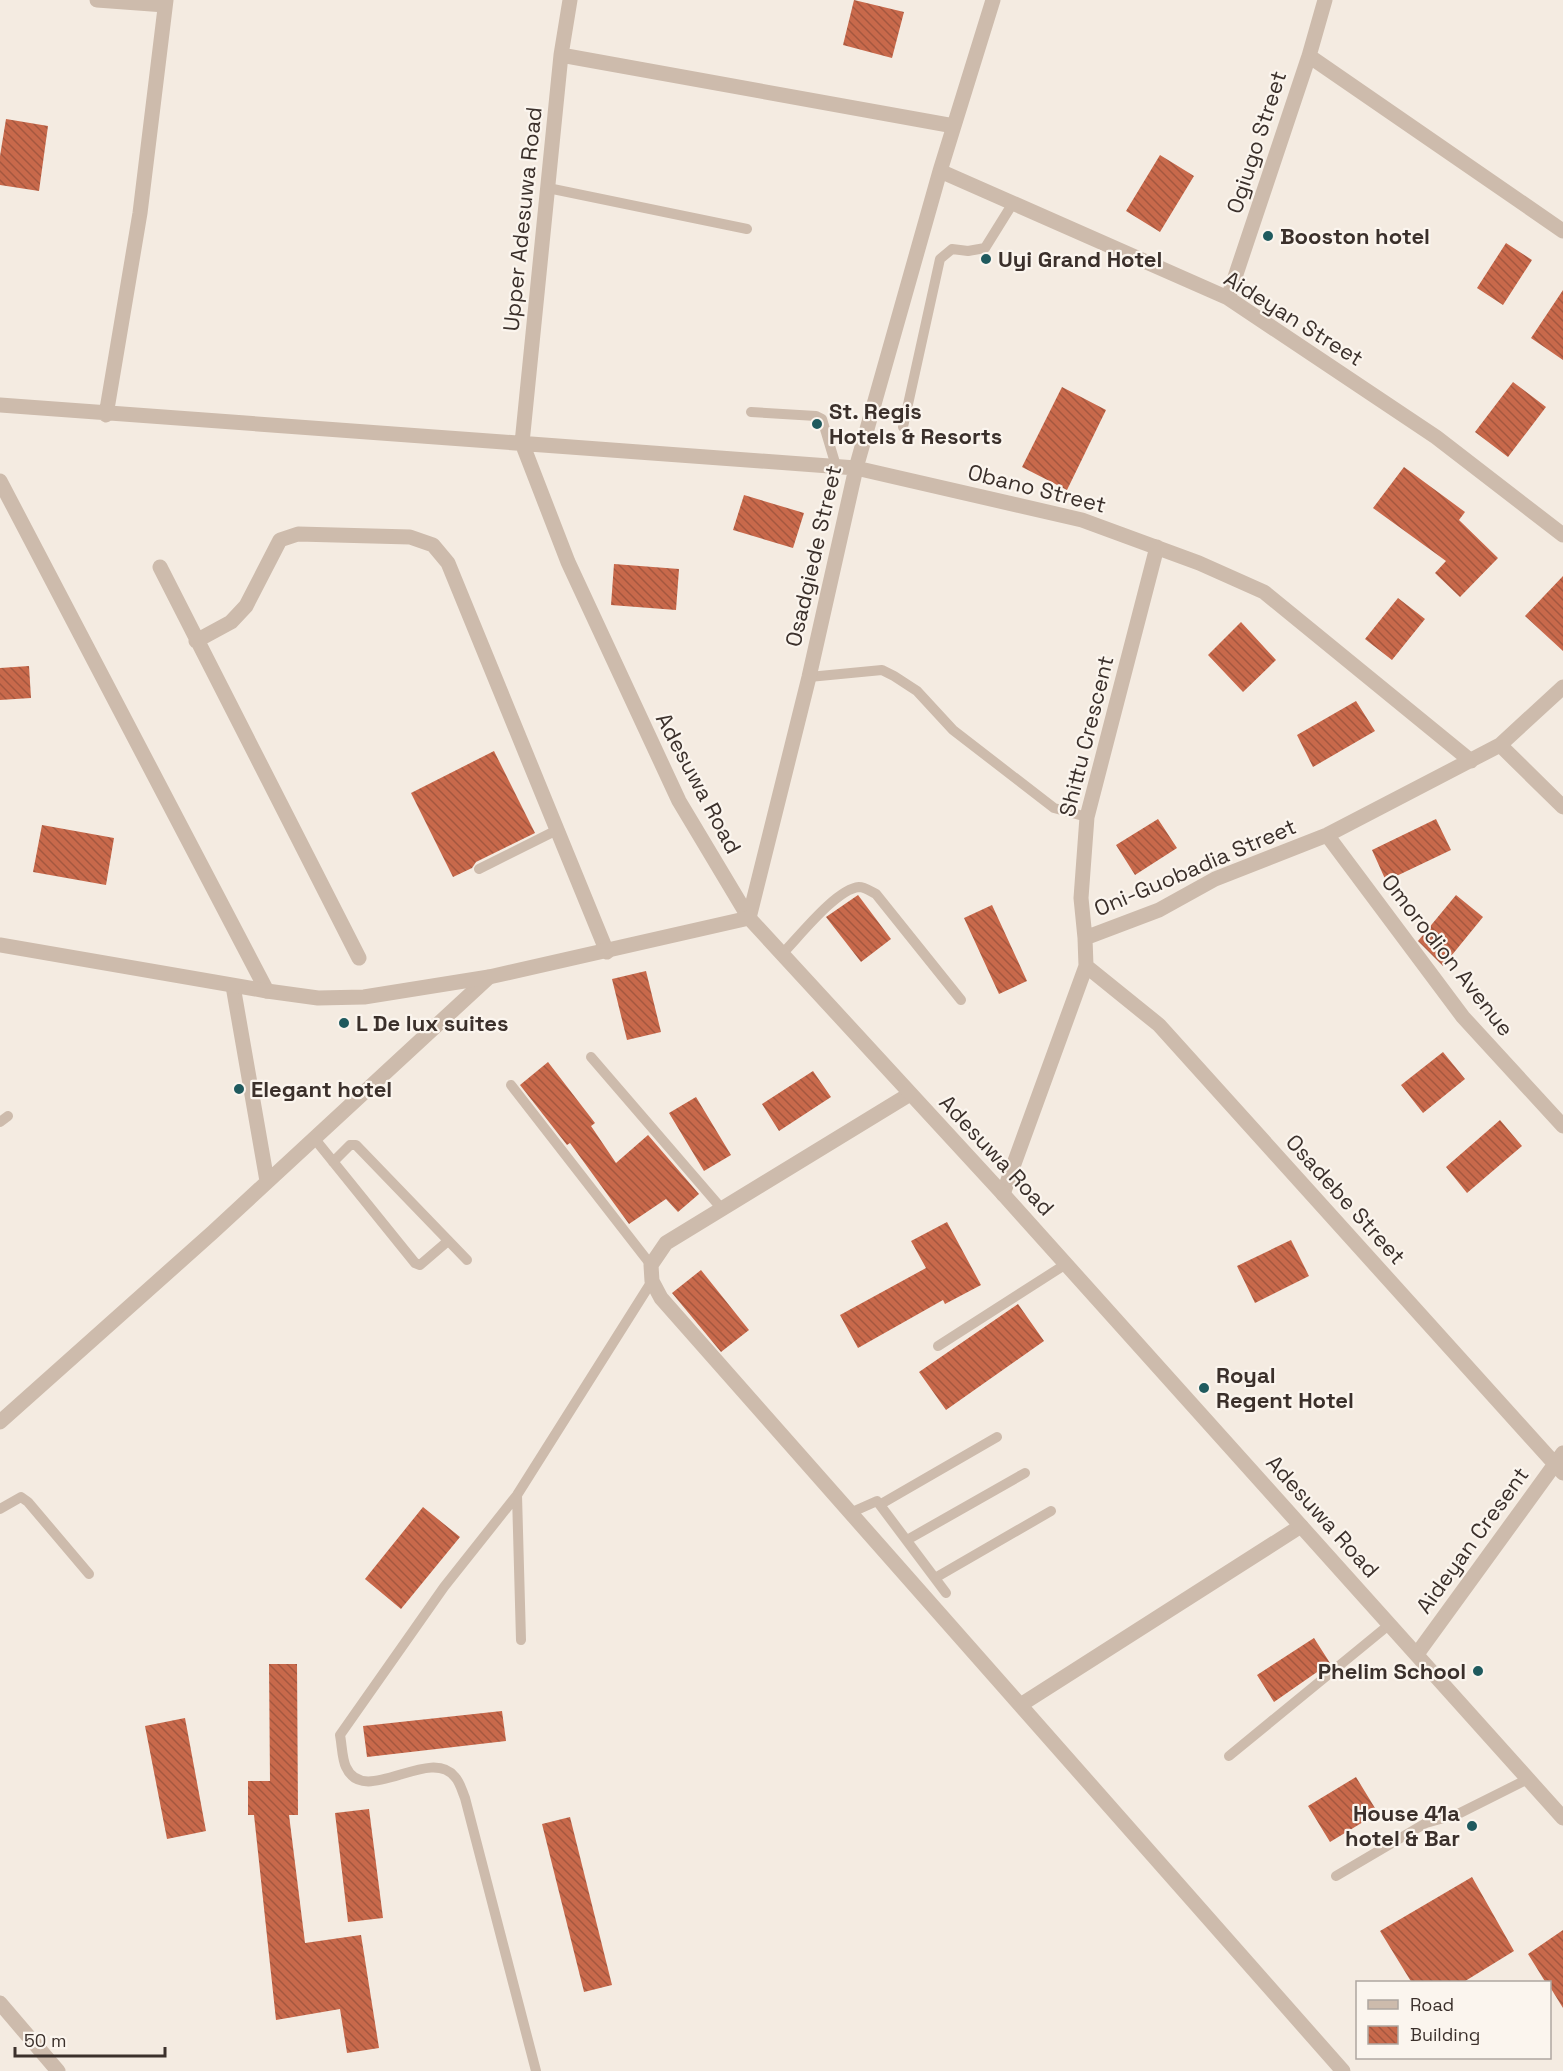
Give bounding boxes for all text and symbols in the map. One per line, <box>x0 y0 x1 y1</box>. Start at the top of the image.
street label: Ogiugo Street <box>1220 67 1292 217</box>
street label: Upper Adesuwa Road <box>496 105 548 333</box>
place label: Booston hotel <box>1280 222 1430 250</box>
marker: Booston hotel <box>1261 229 1275 243</box>
place label: Uyi Grand Hotel <box>998 245 1162 273</box>
marker: Uyi Grand Hotel <box>979 252 993 266</box>
street label: Aideyan Street <box>1219 264 1369 372</box>
place label: St. Regis Hotels & Resorts <box>829 397 1002 450</box>
marker: St. Regis Hotels & Resorts <box>810 417 824 431</box>
street label: Obano Street <box>965 457 1109 519</box>
street label: Osadgiede Street <box>779 463 847 649</box>
street label: Shittu Crescent <box>1052 653 1120 819</box>
street label: Adesuwa Road <box>650 708 748 858</box>
street label: Oni-Guobadia Street <box>1090 812 1300 922</box>
street label: Omorodion Avenue <box>1376 868 1520 1042</box>
place label: L De lux suites <box>356 1009 509 1037</box>
marker: L De lux suites <box>337 1016 351 1030</box>
place label: Elegant hotel <box>251 1075 392 1103</box>
marker: Elegant hotel <box>232 1082 246 1096</box>
street label: Adesuwa Road <box>934 1088 1060 1222</box>
street label: Osadebe Street <box>1280 1128 1412 1270</box>
place label: Royal Regent Hotel <box>1216 1361 1354 1414</box>
marker: Royal Regent Hotel <box>1197 1381 1211 1395</box>
street label: Adesuwa Road <box>1260 1449 1386 1583</box>
street label: Aideyan Cresent <box>1409 1461 1535 1619</box>
place label: Phelim School <box>1318 1657 1466 1685</box>
marker: Phelim School <box>1471 1664 1485 1678</box>
place label: House 41a hotel & Bar <box>1345 1799 1460 1852</box>
marker: House 41a hotel & Bar <box>1465 1819 1479 1833</box>
legend <box>1356 1981 1551 2059</box>
text: Road <box>1410 1993 1454 2016</box>
scale bar <box>15 2020 165 2058</box>
text: Building <box>1410 2023 1480 2046</box>
text: 50 m <box>24 2029 66 2052</box>

